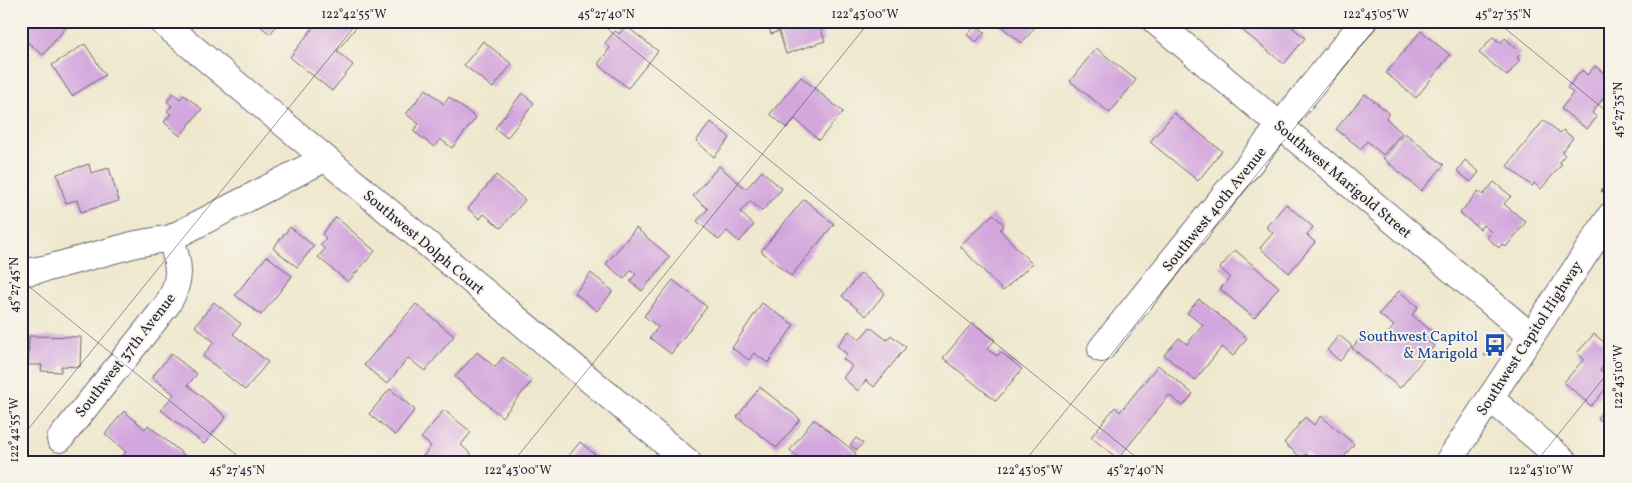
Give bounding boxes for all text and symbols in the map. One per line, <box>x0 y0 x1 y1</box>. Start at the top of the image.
text: 122°42'55"W <box>322 7 386 23</box>
text: 45°27'40"N <box>577 7 635 23</box>
text: 122°43'00"W <box>832 7 899 23</box>
text: 122°43'05"W <box>1343 7 1409 23</box>
text: 45°27'35"N <box>1475 7 1531 23</box>
text: 45°27'35"N <box>1611 82 1627 138</box>
street label: Southwest Marigold Street <box>1268 116 1416 244</box>
street label: Southwest 40th Avenue <box>1158 143 1272 277</box>
street label: Southwest Dolph Court <box>358 186 488 300</box>
text: 45°27'45"N <box>7 257 23 313</box>
street label: Southwest Capitol Highway <box>1472 257 1588 420</box>
street label: Southwest 37th Avenue <box>71 289 182 423</box>
place label: Southwest Capitol & Marigold <box>1359 327 1478 365</box>
bus stop icon: Southwest Capitol & Marigold <box>1482 332 1508 358</box>
text: 122°43'10"W <box>1611 345 1627 409</box>
text: 122°42'55"W <box>7 398 23 462</box>
text: 45°27'45"N <box>209 463 265 479</box>
text: 122°43'00"W <box>485 463 552 479</box>
text: 122°43'05"W <box>997 463 1063 479</box>
text: 45°27'40"N <box>1106 463 1164 479</box>
text: 122°43'10"W <box>1509 463 1573 479</box>

